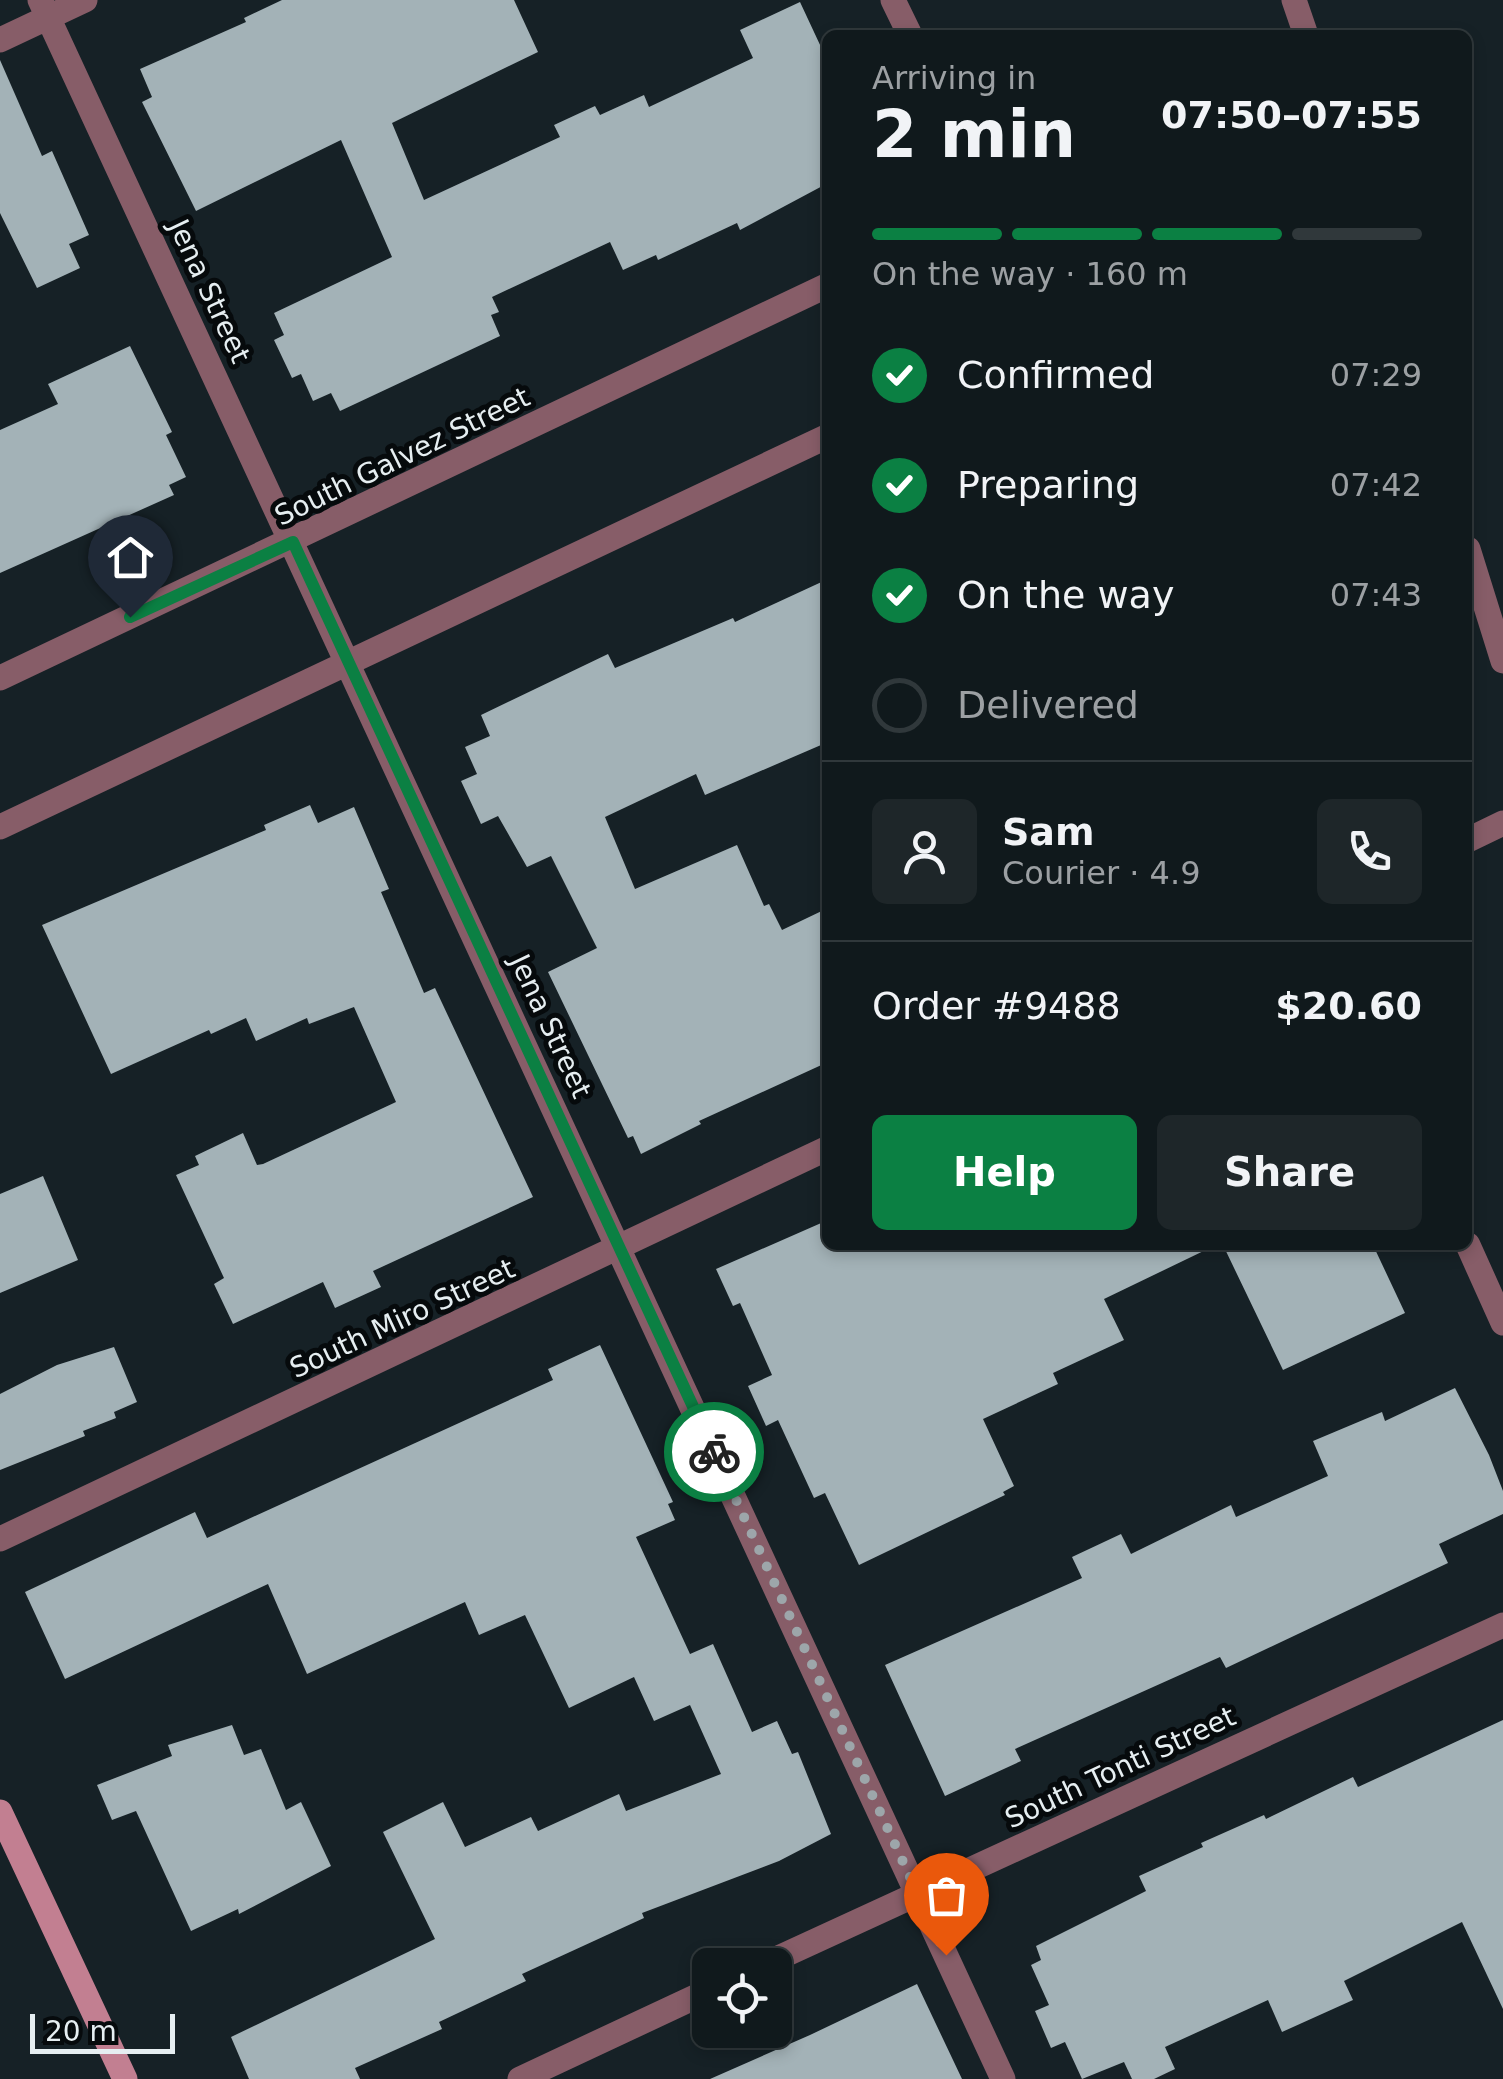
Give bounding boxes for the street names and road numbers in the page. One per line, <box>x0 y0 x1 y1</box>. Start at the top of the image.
street label: Jena Street <box>161 212 257 368</box>
street label: South Galvez Street <box>269 380 535 533</box>
street label: Jena Street <box>502 947 598 1103</box>
street label: South Miro Street <box>285 1252 520 1385</box>
street label: South Tonti Street <box>1000 1700 1241 1835</box>

